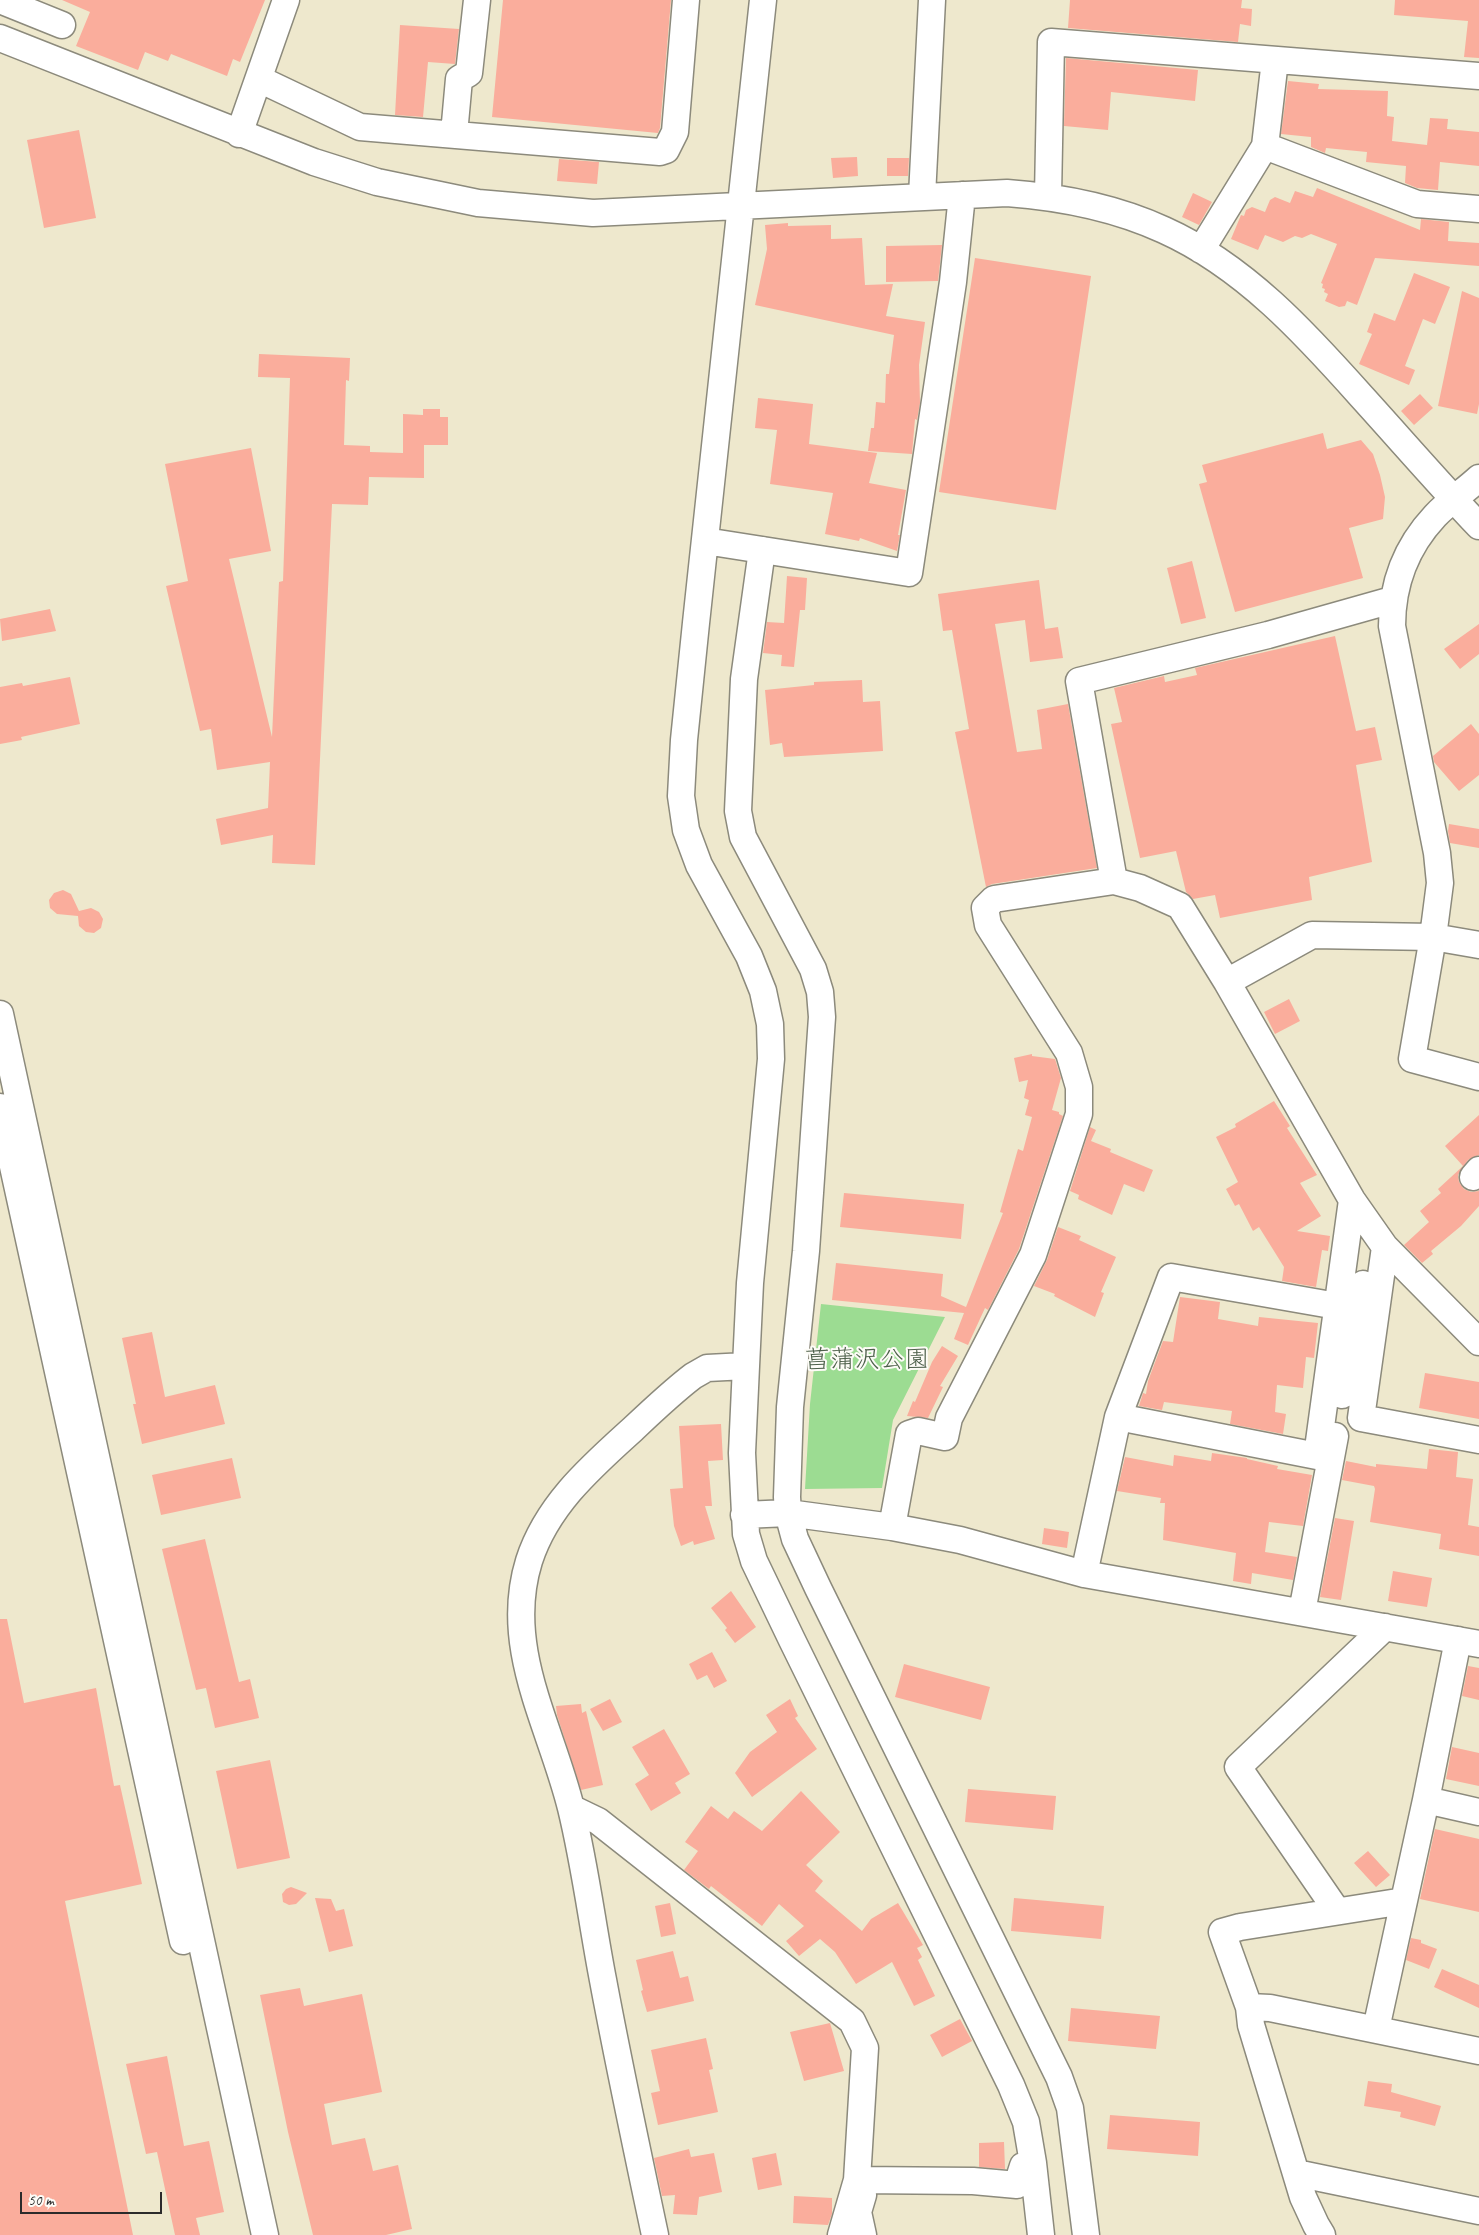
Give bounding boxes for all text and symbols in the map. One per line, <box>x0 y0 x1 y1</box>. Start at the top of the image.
park label: 菖蒲沢公園 <box>805 1345 929 1375</box>
scale bar <box>22 2182 165 2214</box>
text: 50 m <box>28 2191 54 2210</box>

